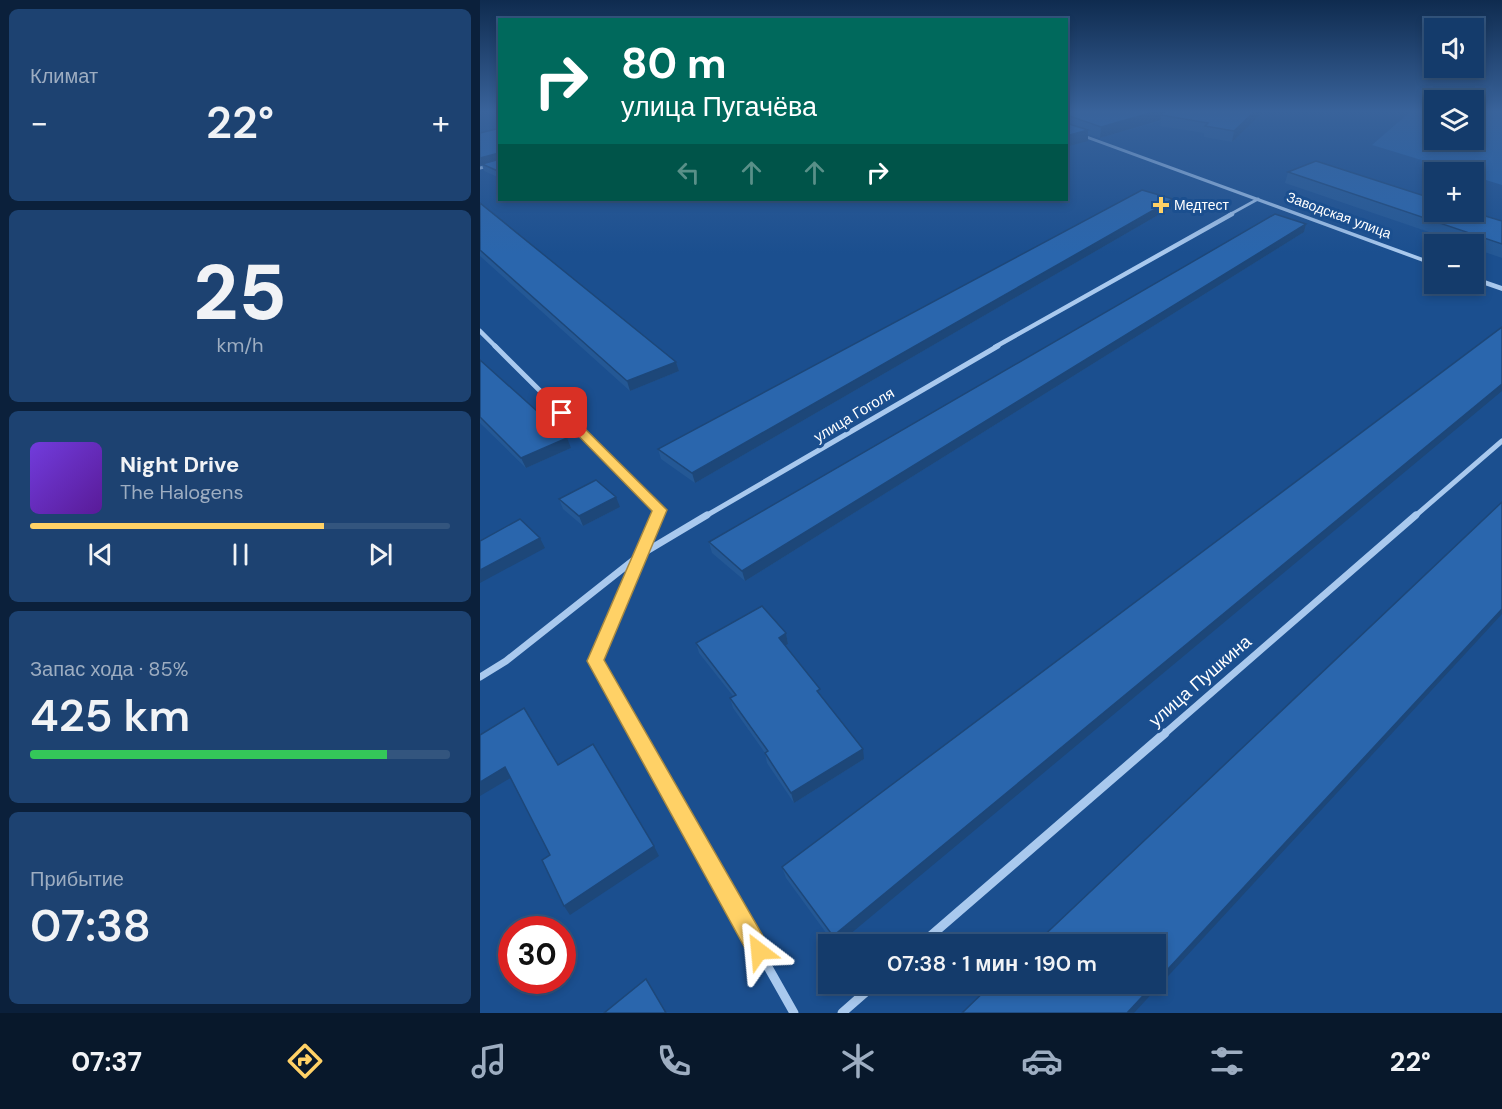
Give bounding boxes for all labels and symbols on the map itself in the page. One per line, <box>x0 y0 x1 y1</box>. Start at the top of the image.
street label: Заводская улица <box>1284 188 1394 242</box>
marker: Медтест <box>1152 196 1170 214</box>
place label: Медтест <box>1174 196 1230 214</box>
street label: улица Гоголя <box>810 383 898 447</box>
pin <box>536 387 587 438</box>
street label: улица Пушкина <box>1144 629 1257 732</box>
speed limit sign: 30 <box>498 916 576 994</box>
position arrow <box>727 919 791 983</box>

